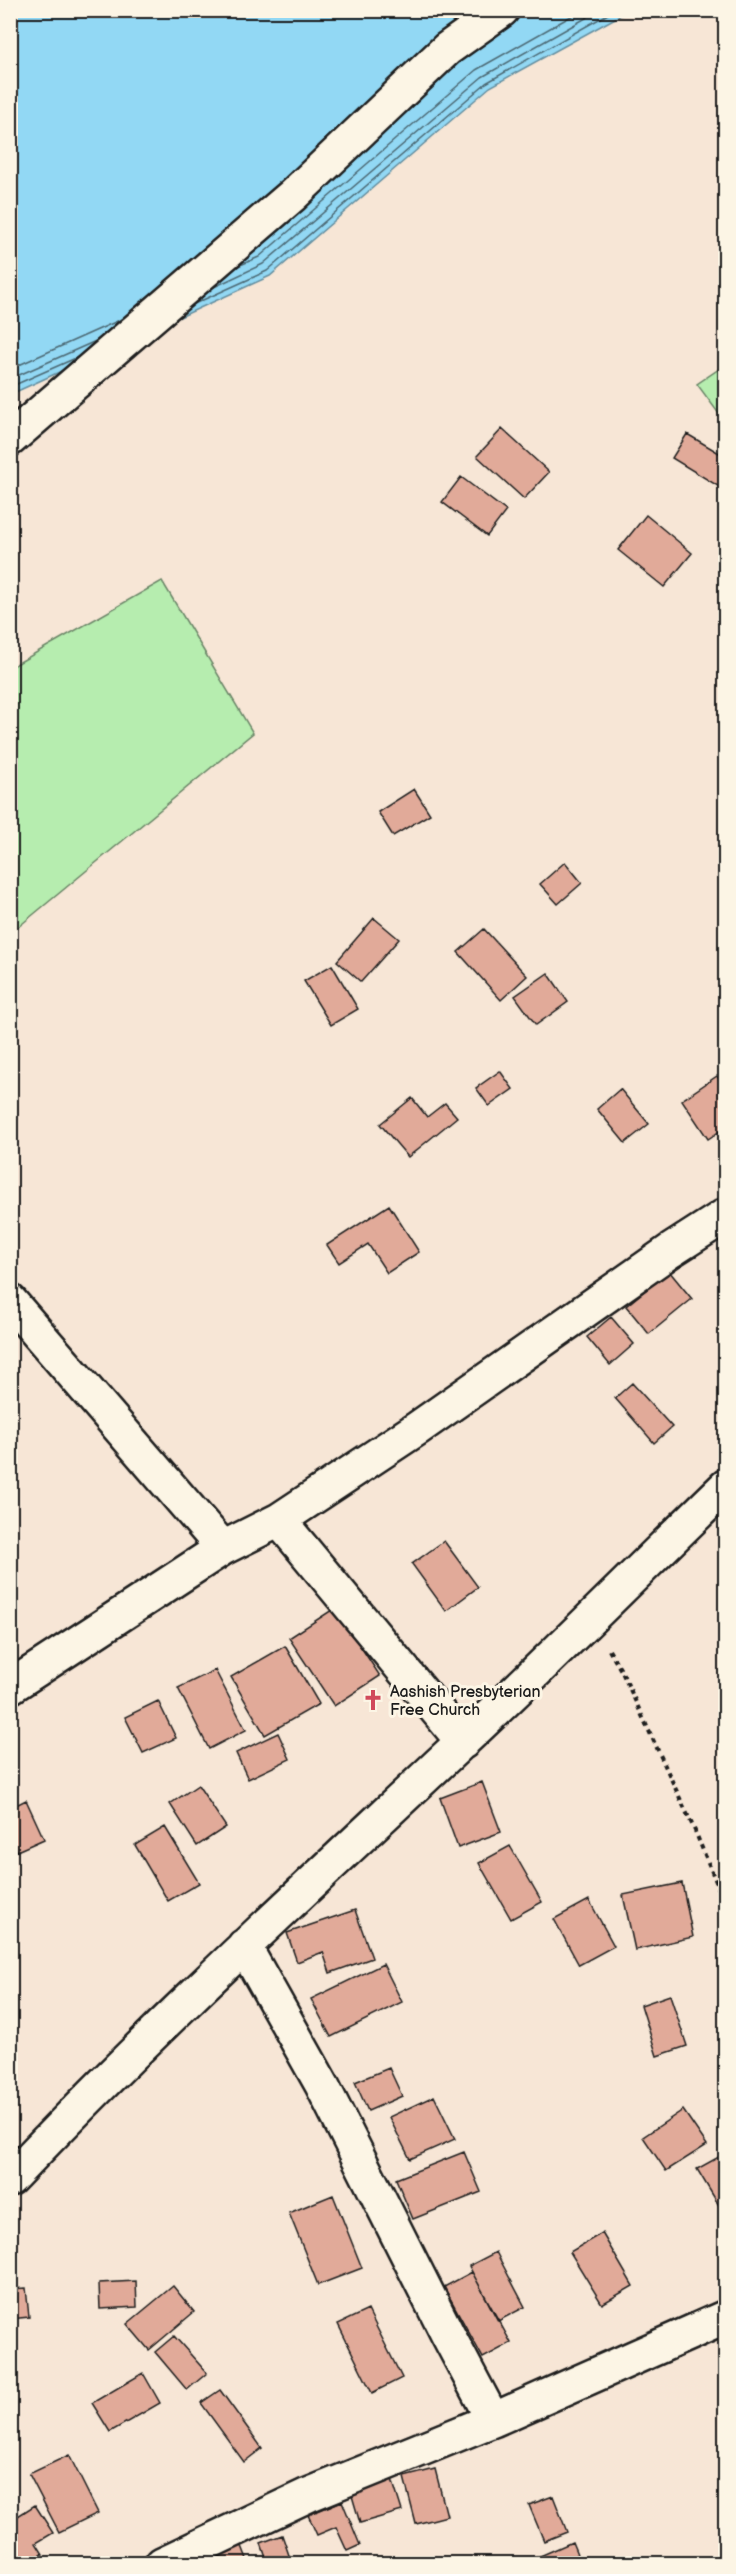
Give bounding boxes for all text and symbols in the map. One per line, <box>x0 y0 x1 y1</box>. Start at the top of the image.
place label: Aashish Presbyterian Free Church <box>390 1683 541 1720</box>
church icon: Aashish Presbyterian Free Church <box>361 1688 385 1712</box>

